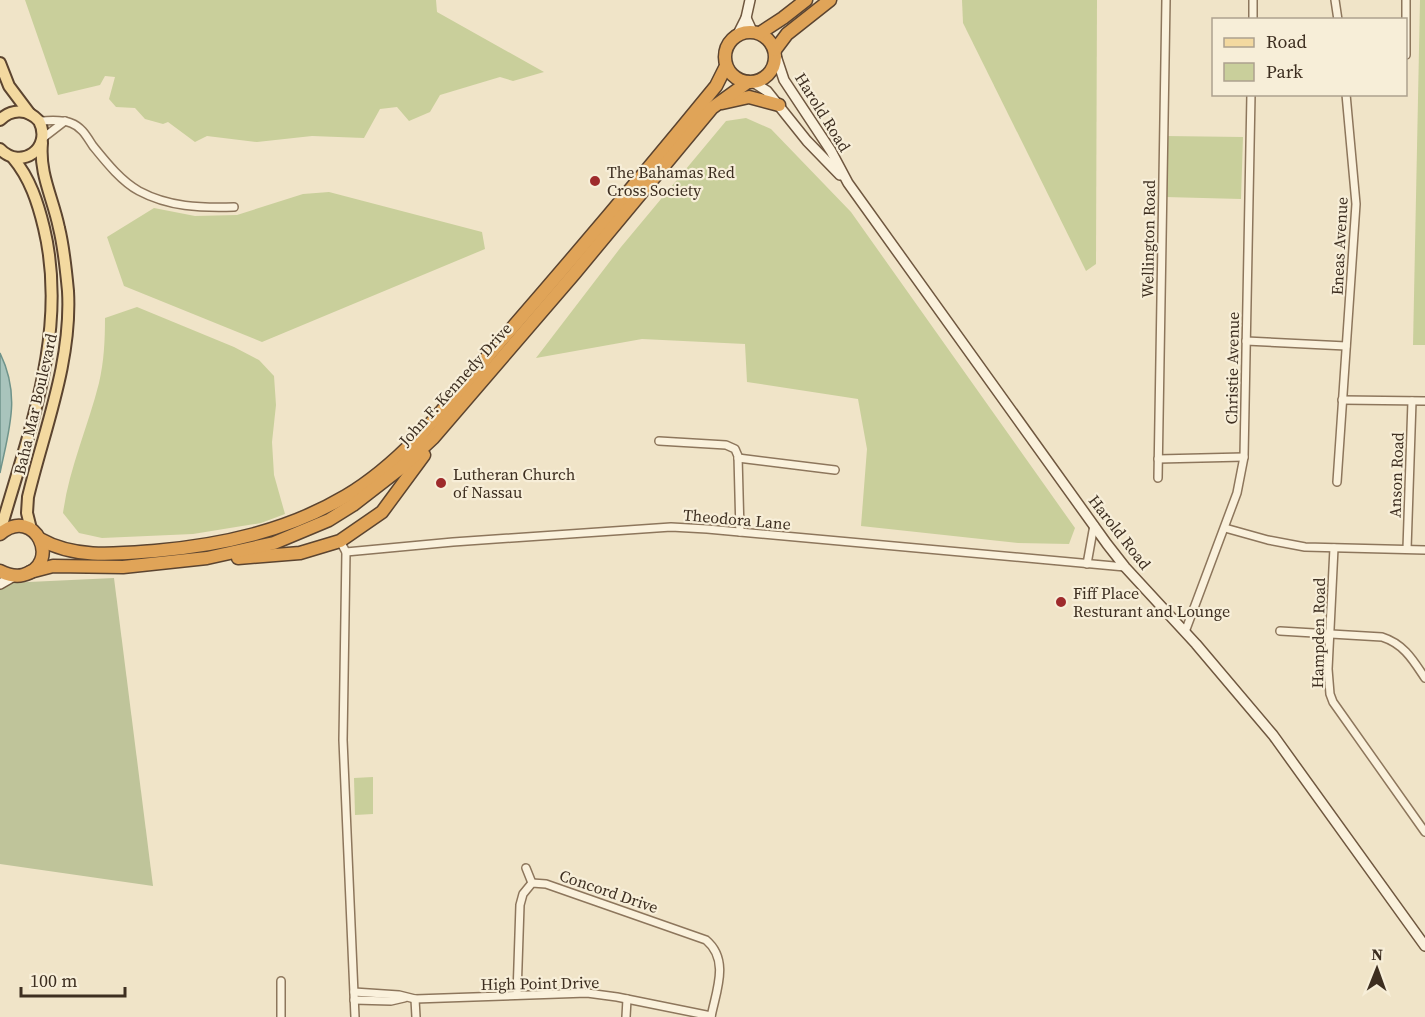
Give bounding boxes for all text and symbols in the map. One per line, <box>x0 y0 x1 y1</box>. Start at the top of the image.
legend <box>1212 18 1407 96</box>
text: Road <box>1266 29 1307 54</box>
text: Park <box>1266 59 1303 84</box>
street label: Harold Road <box>790 68 856 156</box>
place label: The Bahamas Red Cross Society <box>607 161 735 201</box>
marker: The Bahamas Red Cross Society <box>588 174 602 188</box>
street label: Wellington Road <box>1136 180 1160 298</box>
street label: Eneas Avenue <box>1325 196 1353 296</box>
street label: Christie Avenue <box>1220 312 1244 424</box>
street label: John F. Kennedy Drive <box>393 318 516 451</box>
street label: Baha Mar Boulevard <box>8 331 62 477</box>
street label: Anson Road <box>1384 432 1408 518</box>
place label: Lutheran Church of Nassau <box>453 463 576 503</box>
marker: Lutheran Church of Nassau <box>434 476 448 490</box>
street label: Harold Road <box>1084 490 1156 574</box>
street label: Theodora Lane <box>682 503 792 535</box>
street label: Hampden Road <box>1306 577 1330 689</box>
place label: Fiff Place Resturant and Lounge <box>1073 582 1230 622</box>
marker: Fiff Place Resturant and Lounge <box>1054 595 1068 609</box>
street label: Concord Drive <box>557 864 661 918</box>
north arrow <box>1347 939 1407 999</box>
text: N <box>1371 943 1384 965</box>
scale bar <box>21 960 124 998</box>
text: 100 m <box>30 968 77 993</box>
street label: High Point Drive <box>481 971 599 995</box>

